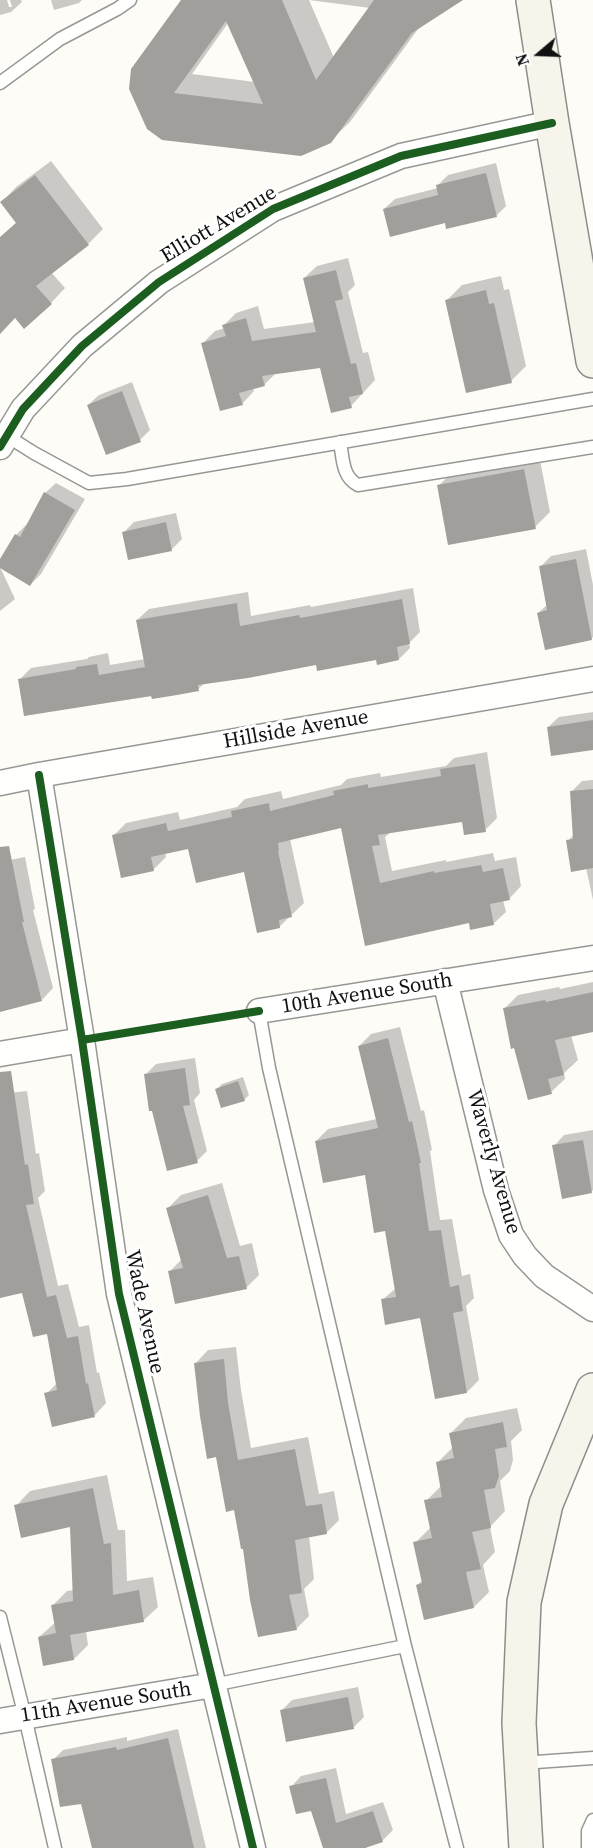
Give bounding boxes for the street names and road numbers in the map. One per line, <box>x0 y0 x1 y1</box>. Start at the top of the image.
street label: Elliott Avenue <box>157 181 281 269</box>
street label: Hillside Avenue <box>221 705 371 755</box>
street label: 10th Avenue South <box>280 968 454 1020</box>
street label: Waverly Avenue <box>460 1087 526 1237</box>
street label: Wade Avenue <box>119 1248 169 1376</box>
street label: 11th Avenue South <box>19 1677 193 1729</box>

